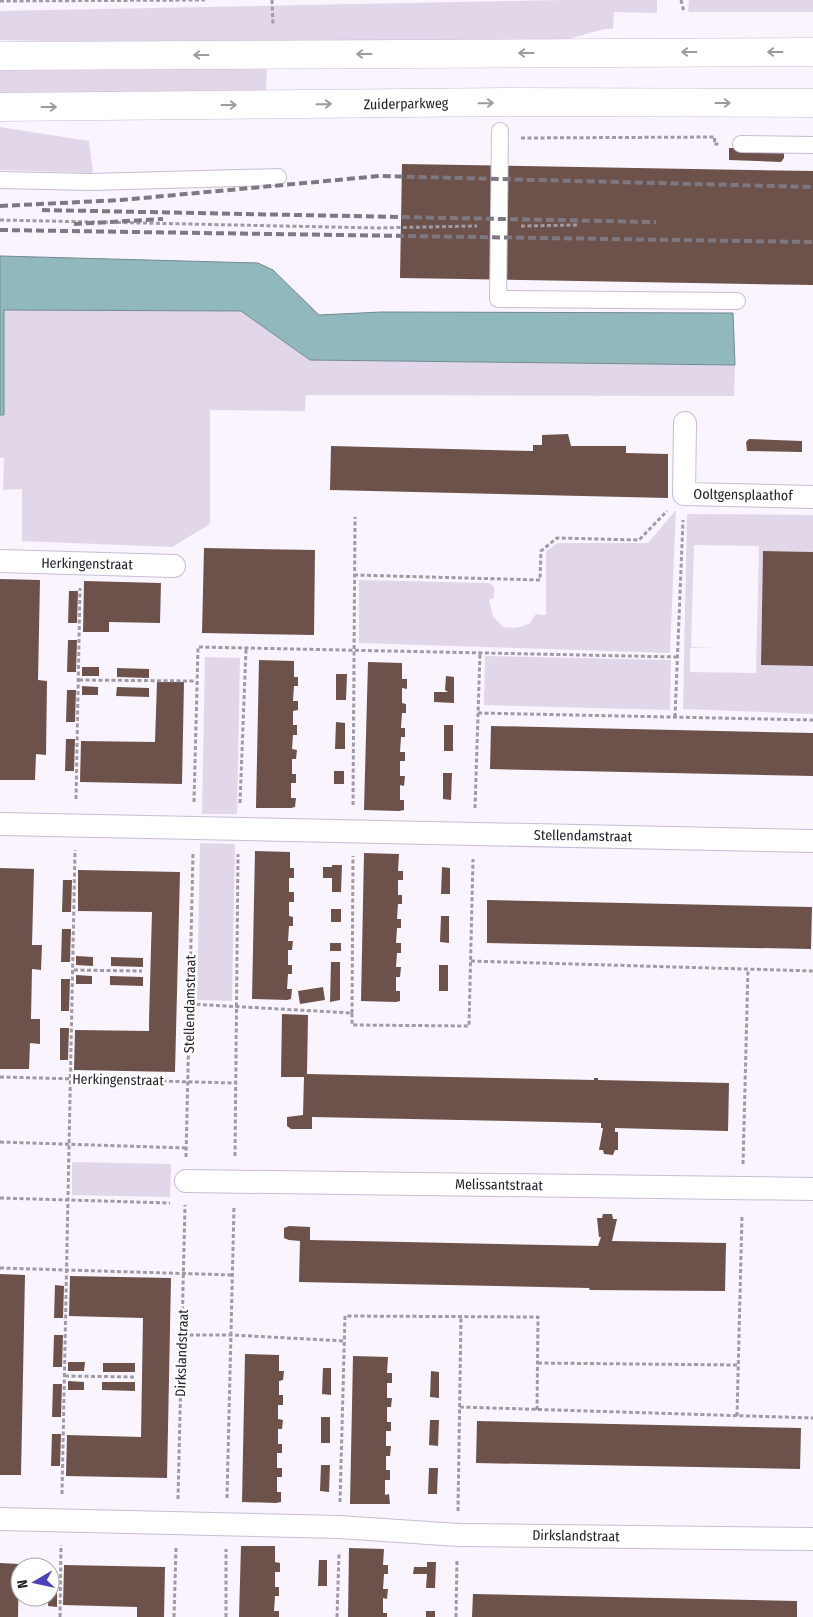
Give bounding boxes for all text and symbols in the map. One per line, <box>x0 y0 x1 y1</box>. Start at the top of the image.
one-way arrow <box>681 47 698 57</box>
one-way arrow <box>768 47 784 57</box>
one-way arrow <box>519 48 535 58</box>
one-way arrow <box>356 49 372 59</box>
one-way arrow <box>194 50 210 60</box>
street label: Zuiderparkweg <box>363 95 449 113</box>
one-way arrow <box>478 98 494 108</box>
one-way arrow <box>714 98 730 108</box>
one-way arrow <box>220 100 236 110</box>
one-way arrow <box>315 100 331 109</box>
one-way arrow <box>40 102 56 112</box>
street label: Ooltgensplaathof <box>693 486 794 504</box>
street label: Herkingenstraat <box>41 555 133 573</box>
street label: Stellendamstraat <box>534 827 633 845</box>
street label: Stellendamstraat <box>181 954 199 1053</box>
street label: Herkingenstraat <box>72 1071 164 1089</box>
street label: Melissantstraat <box>455 1176 543 1194</box>
street label: Dirkslandstraat <box>172 1309 192 1397</box>
street label: Dirkslandstraat <box>532 1527 620 1545</box>
north arrow <box>10 1557 60 1607</box>
text: N <box>14 1578 32 1589</box>

